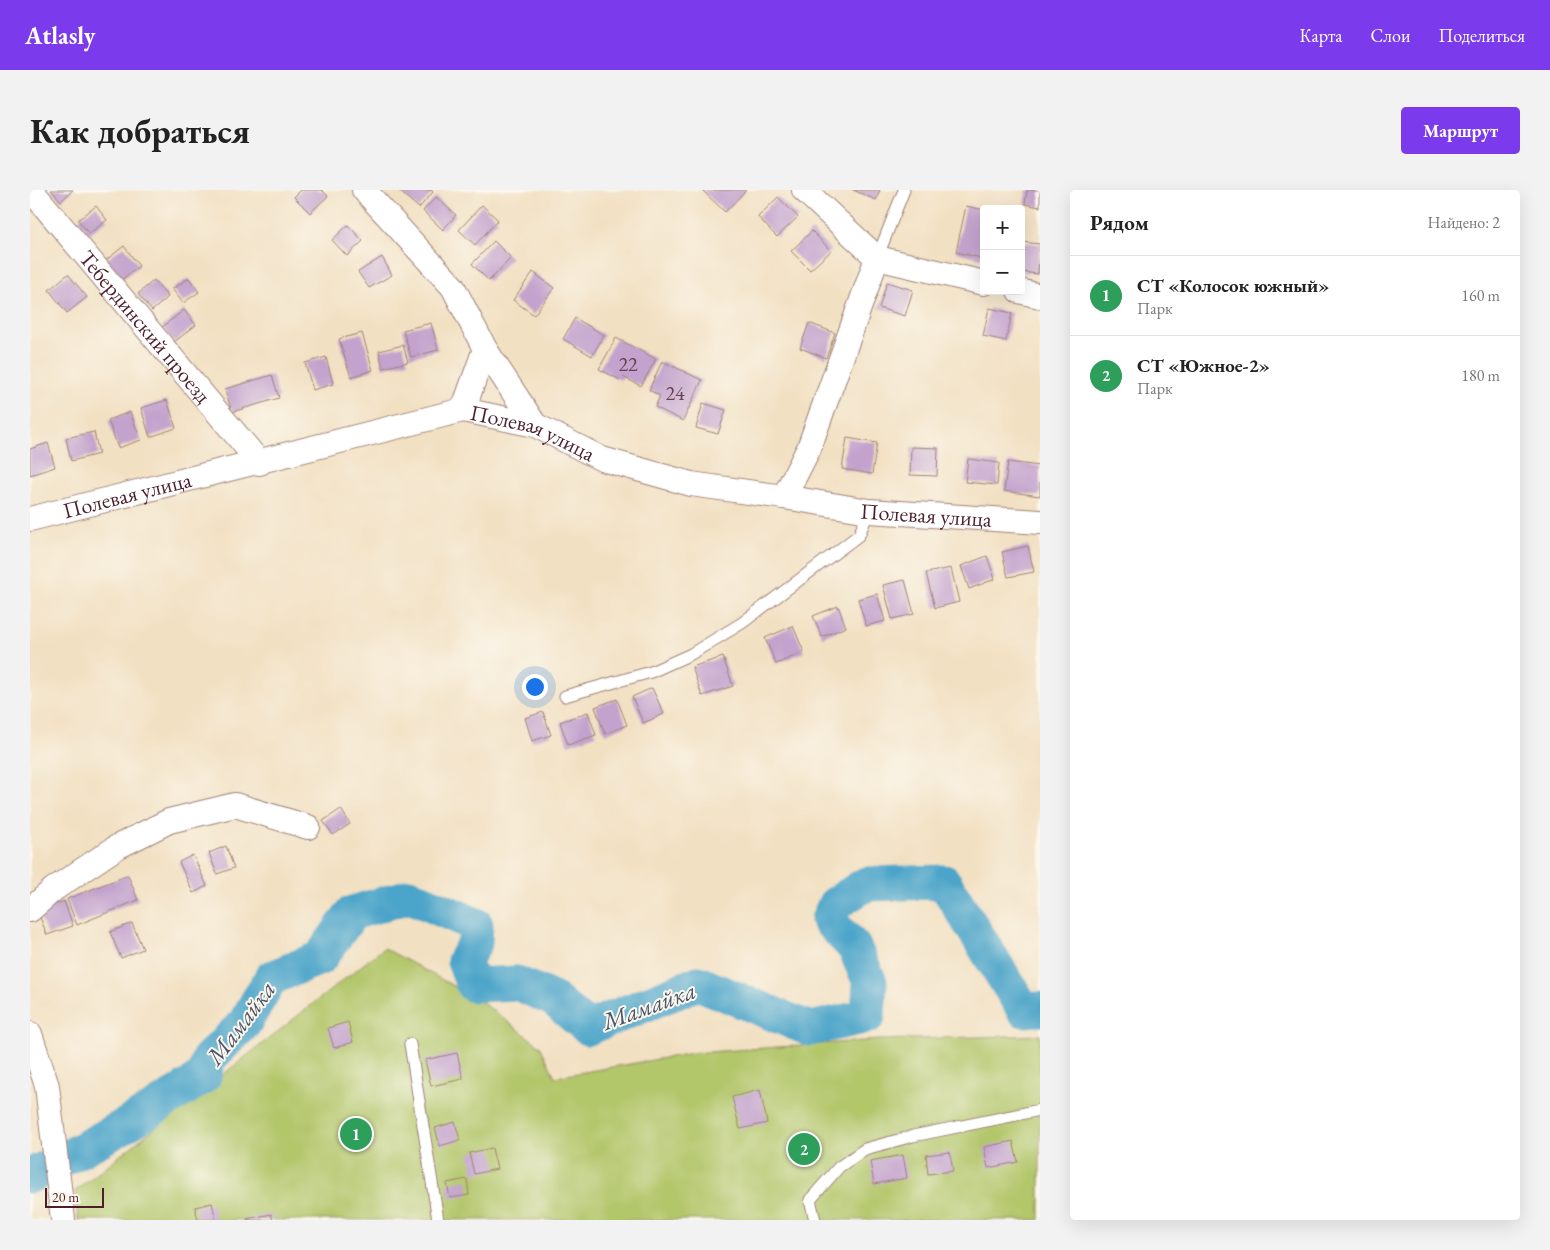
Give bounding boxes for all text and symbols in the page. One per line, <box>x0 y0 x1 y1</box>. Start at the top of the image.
text: Atlasly <box>25 20 95 51</box>
text: Карта <box>1300 24 1343 47</box>
text: Слои <box>1371 24 1410 47</box>
text: Поделиться <box>1438 24 1525 47</box>
button: Маршрут <box>1401 107 1520 154</box>
text: Как добраться <box>30 108 250 153</box>
map controls <box>980 205 1025 295</box>
button: + <box>980 205 1025 250</box>
text: Рядом <box>1090 209 1149 236</box>
text: Найдено: 2 <box>1428 212 1500 233</box>
street label: Тебердинский проезд <box>73 244 217 409</box>
button: − <box>980 250 1025 295</box>
text: СТ «Колосок южный» <box>1137 273 1329 298</box>
text: 1 <box>1102 285 1110 306</box>
text: 160 m <box>1461 285 1500 306</box>
text: Парк <box>1137 298 1173 319</box>
house number: 22 <box>618 351 638 377</box>
text: СТ «Южное-2» <box>1137 353 1270 378</box>
text: 2 <box>1102 365 1110 386</box>
text: 180 m <box>1461 365 1500 386</box>
text: Парк <box>1137 378 1173 399</box>
house number: 24 <box>665 380 685 406</box>
street label: Полевая улица <box>468 398 600 468</box>
street label: Полевая улица <box>60 465 195 525</box>
street label: Полевая улица <box>860 496 993 534</box>
your location <box>522 674 548 700</box>
water label: Мамайка <box>596 974 700 1037</box>
water label: Мамайка <box>198 975 282 1072</box>
pin: 1 <box>340 1115 372 1153</box>
pin: 2 <box>788 1130 820 1168</box>
scale bar <box>45 1185 104 1208</box>
text: 20 m <box>52 1188 79 1206</box>

